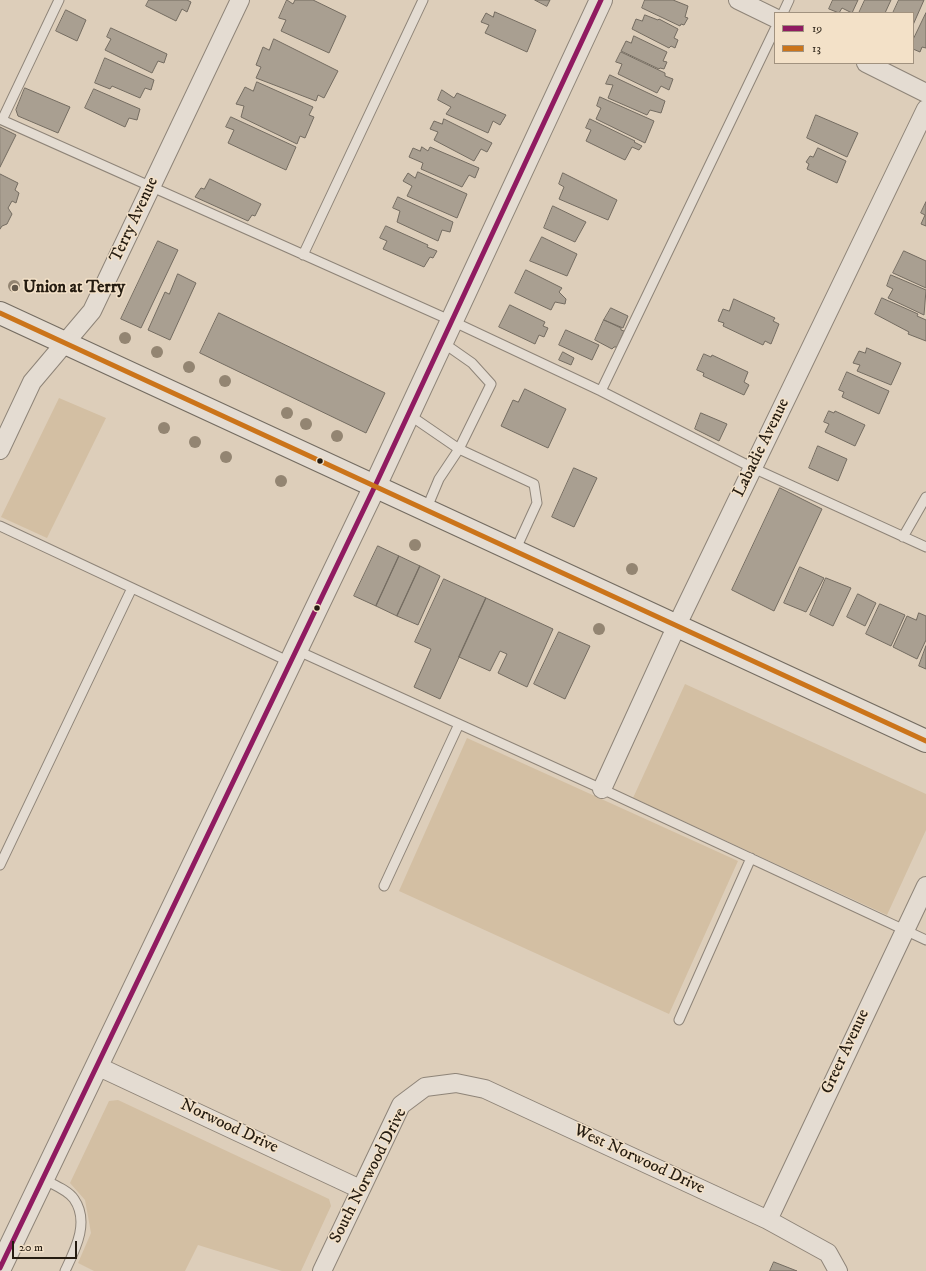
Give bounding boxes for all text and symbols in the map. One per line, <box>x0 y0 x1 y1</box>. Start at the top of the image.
legend <box>774 12 914 64</box>
text: 19 <box>812 21 822 36</box>
text: 13 <box>812 41 821 56</box>
street label: Terry Avenue <box>106 174 164 266</box>
place label: Union at Terry <box>23 278 125 298</box>
marker: Union at Terry <box>10 283 20 293</box>
street label: Labadie Avenue <box>729 395 795 501</box>
unlabelled marker <box>315 456 325 466</box>
unlabelled marker <box>312 603 322 613</box>
street label: Greer Avenue <box>817 1006 875 1098</box>
street label: Norwood Drive <box>177 1095 281 1159</box>
street label: South Norwood Drive <box>326 1105 412 1247</box>
street label: West Norwood Drive <box>570 1121 708 1199</box>
scale bar <box>14 1233 79 1259</box>
text: 20 m <box>19 1240 43 1255</box>

